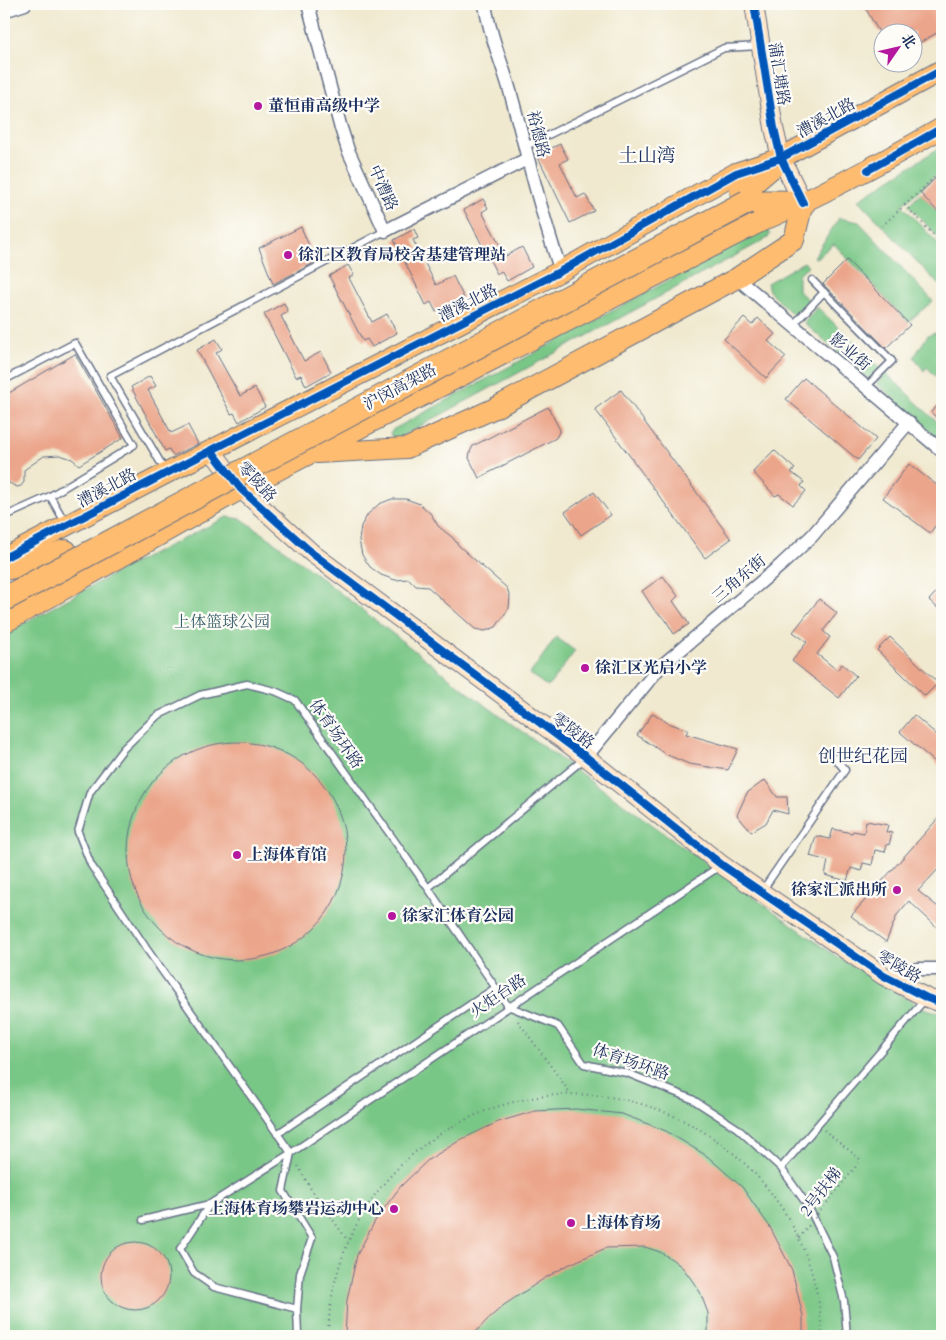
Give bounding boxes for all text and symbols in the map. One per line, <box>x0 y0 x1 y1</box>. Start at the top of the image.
north arrow <box>874 22 924 72</box>
text: 北 <box>897 30 920 52</box>
street label: 蒲汇塘路 <box>763 41 795 107</box>
street label: 漕溪北路 <box>793 93 859 143</box>
place label: 董恒甫高级中学 <box>268 95 380 117</box>
marker: 董恒甫高级中学 <box>252 100 264 112</box>
street label: 裕德路 <box>522 108 554 160</box>
district label: 土山湾 <box>618 143 676 169</box>
street label: 中漕路 <box>363 162 403 214</box>
place label: 徐汇区教育局校舍基建管理站 <box>298 244 506 266</box>
marker: 徐汇区教育局校舍基建管理站 <box>282 249 294 261</box>
street label: 漕溪北路 <box>434 279 502 327</box>
street label: 影业街 <box>825 328 875 376</box>
street label: 沪闵高架路 <box>360 359 440 415</box>
street label: 零陵路 <box>233 457 281 507</box>
street label: 漕溪北路 <box>74 463 140 513</box>
street label: 三角东街 <box>707 550 771 608</box>
park label: 上体篮球公园 <box>174 611 270 633</box>
place label: 徐汇区光启小学 <box>595 657 707 679</box>
marker: 徐汇区光启小学 <box>579 662 591 674</box>
street label: 体育场环路 <box>304 695 368 773</box>
street label: 零陵路 <box>547 708 599 754</box>
district label: 创世纪花园 <box>818 744 908 769</box>
place label: 上海体育馆 <box>247 844 327 866</box>
marker: 上海体育馆 <box>231 849 243 861</box>
place label: 徐家汇派出所 <box>791 879 887 901</box>
marker: 徐家汇派出所 <box>891 884 903 896</box>
place label: 徐家汇体育公园 <box>402 905 514 927</box>
marker: 徐家汇体育公园 <box>386 910 398 922</box>
street label: 零陵路 <box>873 945 925 989</box>
street label: 火炬台路 <box>465 969 531 1023</box>
street label: 体育场环路 <box>590 1039 672 1085</box>
street label: 2号扶梯 <box>795 1163 847 1221</box>
place label: 上海体育场攀岩运动中心 <box>208 1198 384 1220</box>
marker: 上海体育场攀岩运动中心 <box>388 1203 400 1215</box>
place label: 上海体育场 <box>581 1212 661 1234</box>
marker: 上海体育场 <box>565 1217 577 1229</box>

